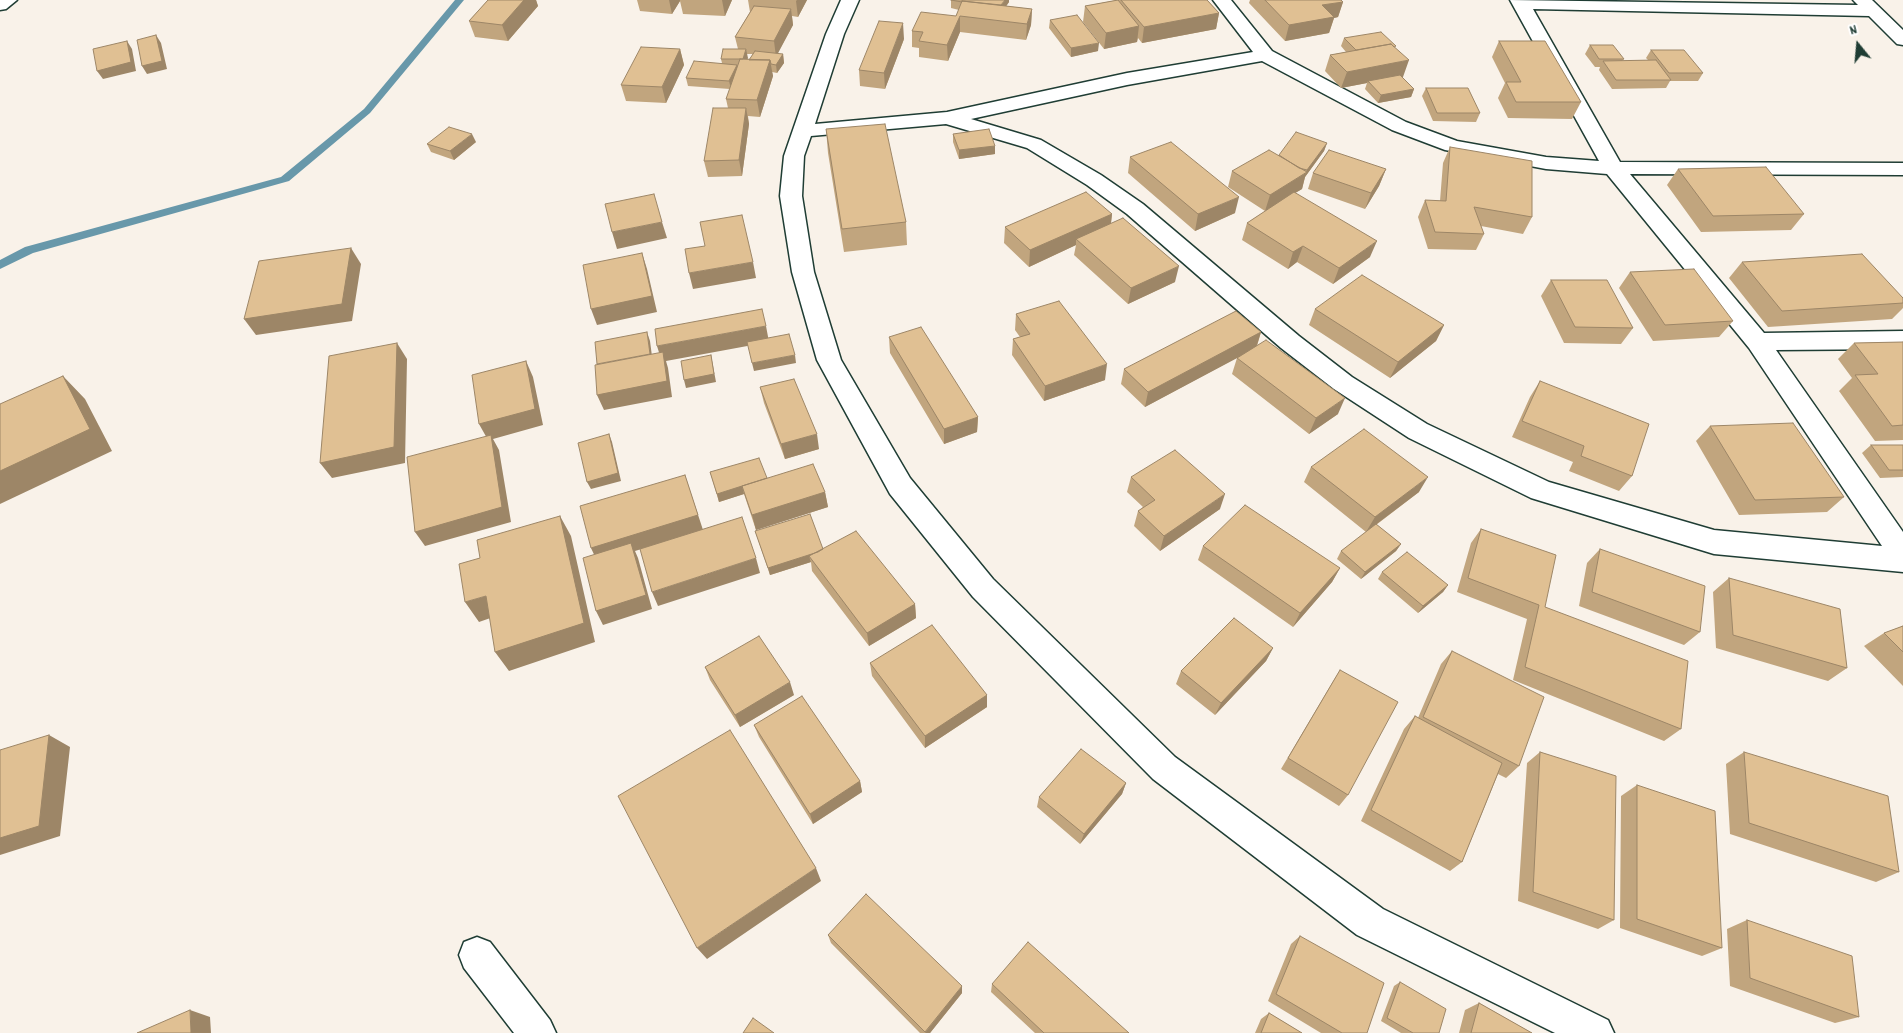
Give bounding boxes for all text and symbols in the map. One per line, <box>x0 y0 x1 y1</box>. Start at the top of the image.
north arrow <box>1833 20 1883 70</box>
text: N <box>1847 20 1860 41</box>

